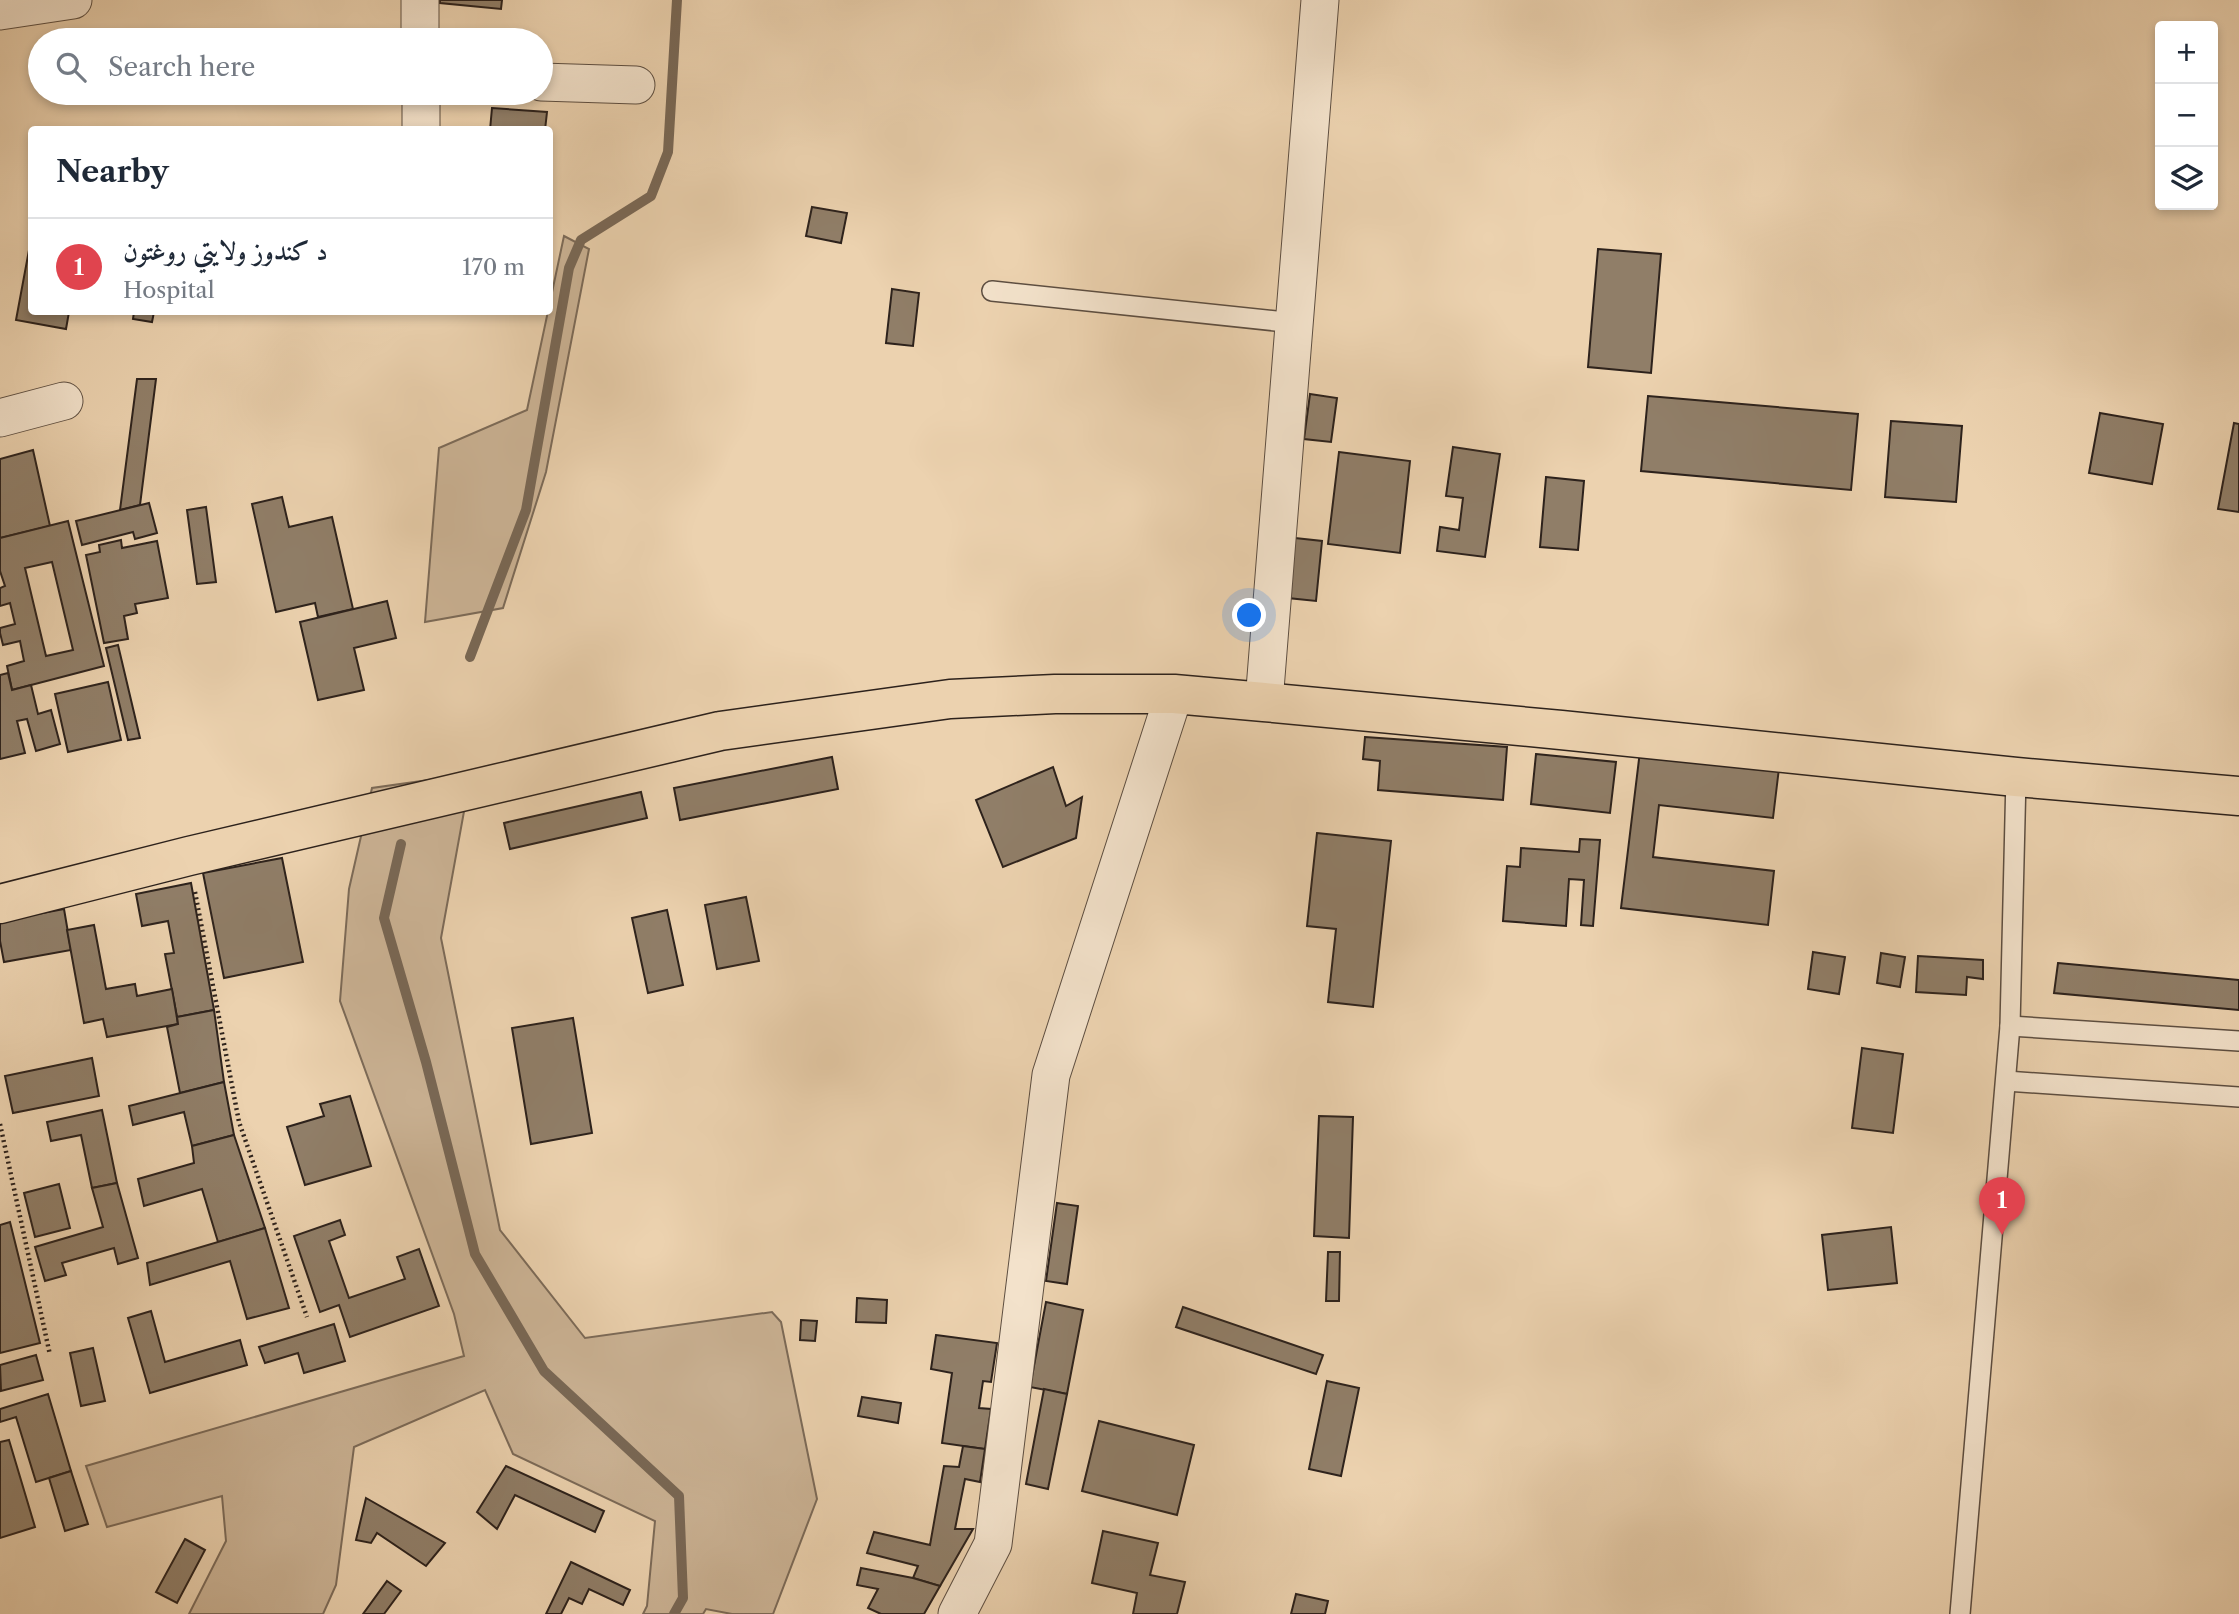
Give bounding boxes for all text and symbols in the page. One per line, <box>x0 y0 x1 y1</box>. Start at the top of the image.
map controls <box>2155 21 2218 210</box>
button: + <box>2155 21 2218 84</box>
search box <box>28 28 553 105</box>
icon: search <box>52 48 90 86</box>
text: Search here <box>108 51 255 83</box>
button: − <box>2155 84 2218 147</box>
button: layers <box>2155 147 2218 210</box>
text: Nearby <box>56 153 169 190</box>
text: د کندوز ولایتي روغتون <box>123 235 328 267</box>
text: 1 <box>74 253 84 281</box>
text: 170 m <box>462 253 525 281</box>
text: Hospital <box>123 276 215 304</box>
your location <box>1232 598 1266 632</box>
pin: 1 <box>1979 1177 2025 1235</box>

